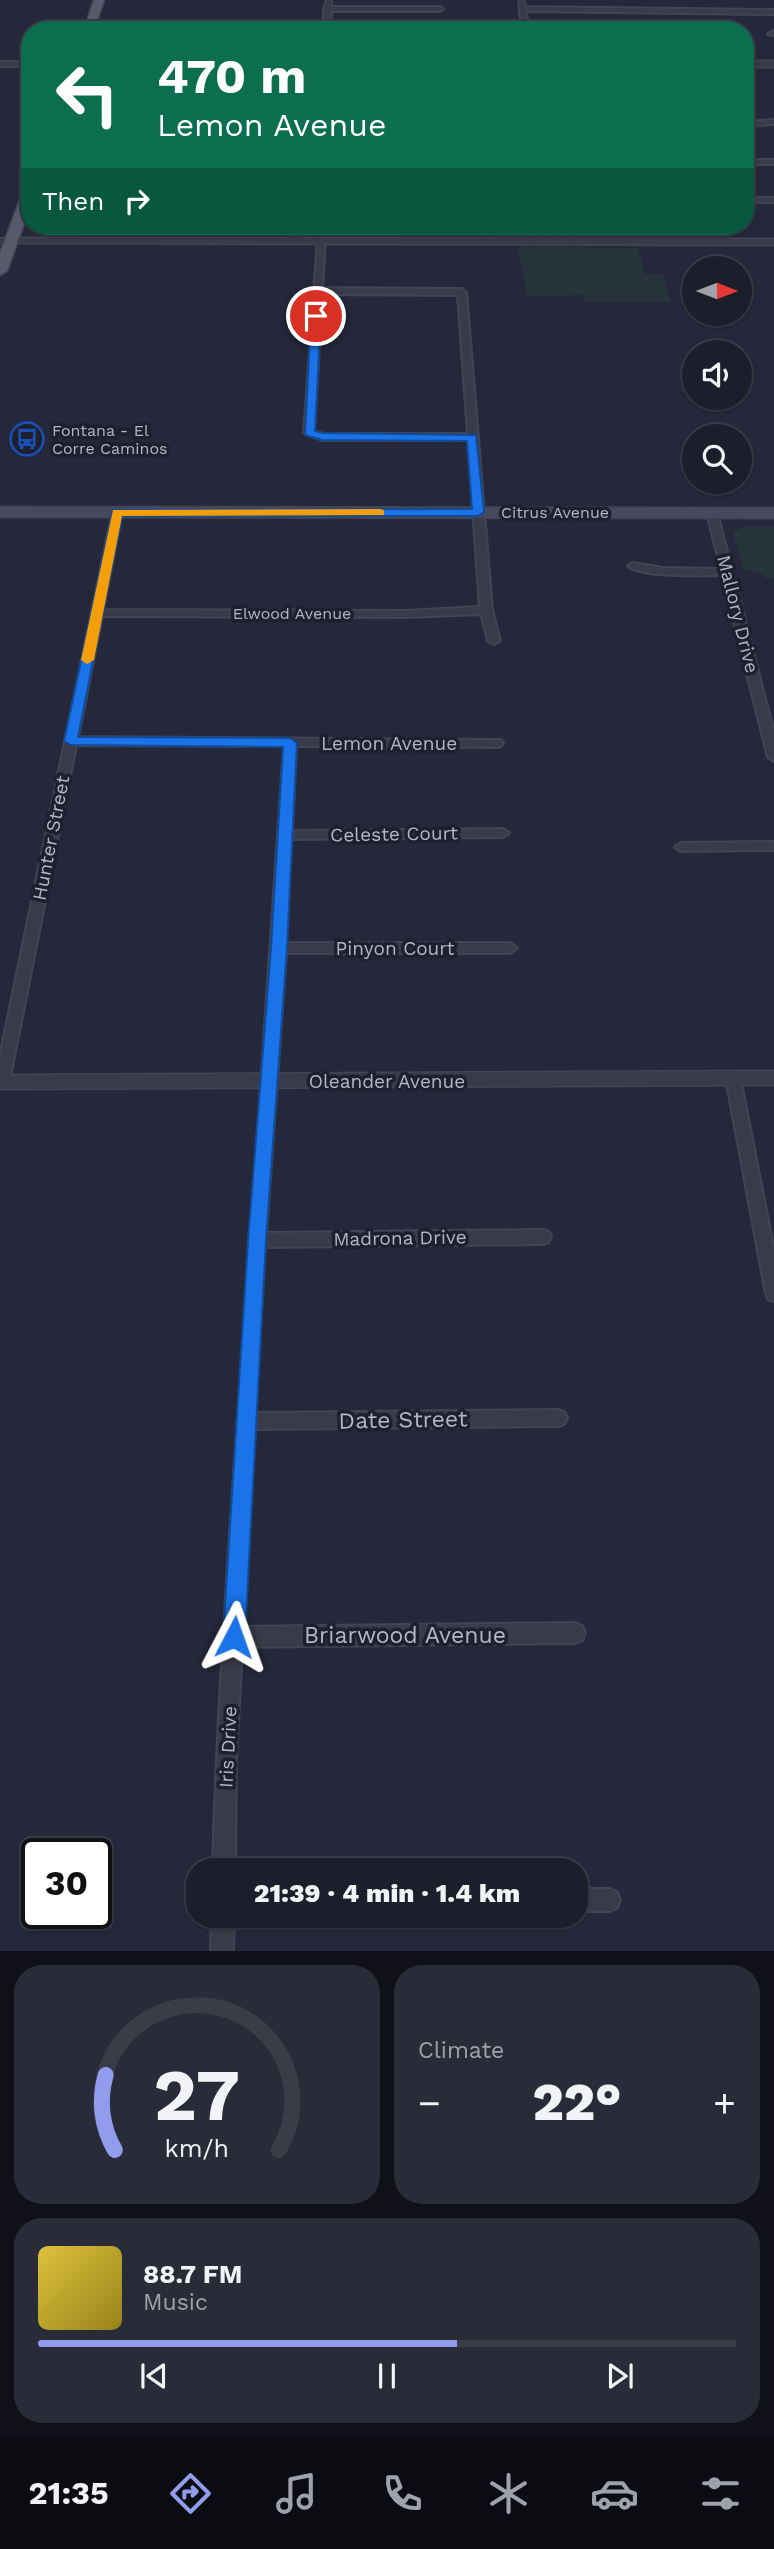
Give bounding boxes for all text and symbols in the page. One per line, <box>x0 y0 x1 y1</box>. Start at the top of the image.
text: 470 m <box>157 47 306 105</box>
icon: left <box>42 49 133 140</box>
text: Lemon Avenue <box>157 106 386 144</box>
icon: right <box>118 182 156 220</box>
text: Then <box>42 186 104 216</box>
north arrow <box>682 256 752 326</box>
map controls <box>682 256 752 494</box>
pin <box>286 286 346 346</box>
icon: arrive <box>297 297 335 335</box>
button: sound <box>682 340 752 410</box>
bus stop icon: Fontana - El Corre Caminos <box>8 420 46 458</box>
place label: Fontana - El Corre Caminos <box>52 421 168 458</box>
button: search <box>682 424 752 494</box>
street label: Citrus Avenue <box>501 503 609 522</box>
street label: Mallory Drive <box>712 553 764 675</box>
street label: Elwood Avenue <box>233 604 351 623</box>
street label: Lemon Avenue <box>321 732 457 755</box>
street label: Hunter Street <box>28 773 74 903</box>
street label: Celeste Court <box>330 821 458 847</box>
street label: Pinyon Court <box>336 937 454 960</box>
street label: Oleander Avenue <box>309 1070 465 1093</box>
street label: Madrona Drive <box>333 1225 467 1251</box>
street label: Date Street <box>338 1405 468 1435</box>
position arrow <box>197 1600 271 1674</box>
street label: Briarwood Avenue <box>304 1622 506 1649</box>
street label: Iris Drive <box>214 1705 242 1789</box>
speed limit sign: 30 <box>21 1838 112 1929</box>
text: 21:39 · 4 min · 1.4 km <box>254 1878 520 1908</box>
text: Climate <box>418 2037 504 2064</box>
text: 27 <box>154 2053 240 2139</box>
text: 22° <box>533 2072 621 2133</box>
text: − <box>418 2081 441 2125</box>
text: + <box>713 2081 736 2125</box>
text: km/h <box>165 2134 229 2163</box>
text: 88.7 FM <box>143 2259 242 2289</box>
text: Music <box>143 2289 208 2316</box>
icon: previous <box>135 2357 173 2395</box>
icon: pause <box>368 2357 406 2395</box>
icon: next <box>601 2357 639 2395</box>
icon: directions <box>166 2469 215 2518</box>
icon: music <box>272 2469 321 2518</box>
icon: phone <box>378 2469 427 2518</box>
icon: climate <box>484 2469 533 2518</box>
icon: car <box>590 2469 639 2518</box>
icon: filters <box>696 2469 745 2518</box>
text: 21:35 <box>29 2474 109 2512</box>

